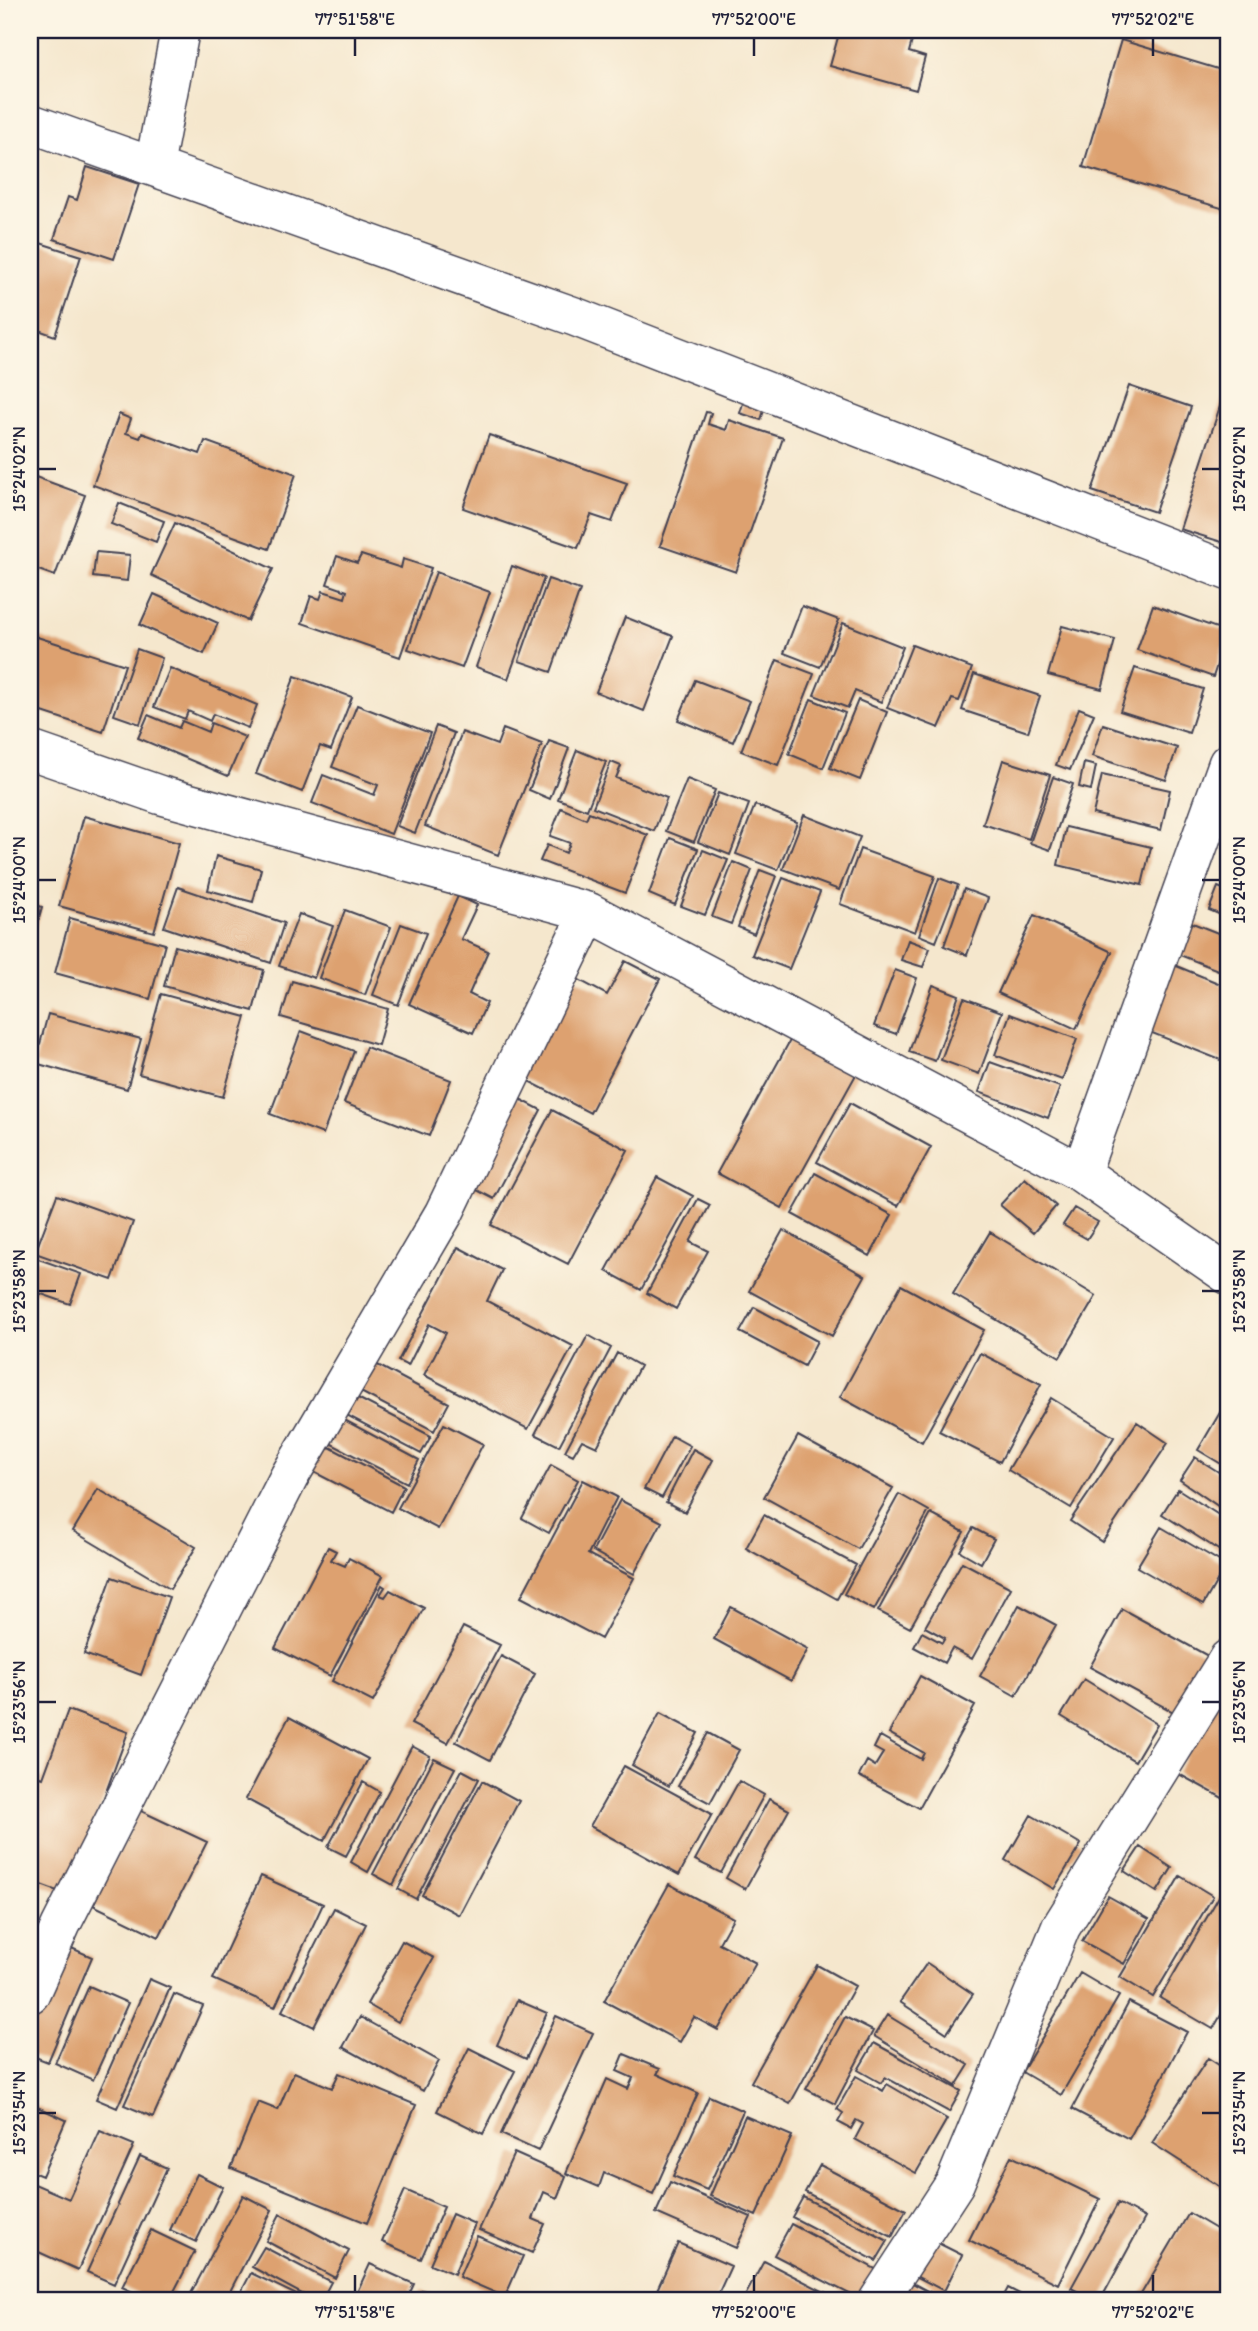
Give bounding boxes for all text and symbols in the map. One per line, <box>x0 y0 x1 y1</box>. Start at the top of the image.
text: 77°51'58"E <box>315 8 395 30</box>
text: 77°52'00"E <box>712 8 796 30</box>
text: 77°52'02"E <box>1112 8 1194 30</box>
text: 15°24'02"N <box>8 426 30 512</box>
text: 15°24'02"N <box>1228 426 1250 512</box>
text: 15°24'00"N <box>8 836 30 924</box>
text: 15°24'00"N <box>1228 836 1250 924</box>
text: 15°23'58"N <box>8 1249 30 1333</box>
text: 15°23'58"N <box>1228 1249 1250 1333</box>
text: 15°23'56"N <box>8 1660 30 1744</box>
text: 15°23'56"N <box>1228 1660 1250 1744</box>
text: 15°23'54"N <box>8 2071 30 2155</box>
text: 15°23'54"N <box>1228 2071 1250 2155</box>
text: 77°51'58"E <box>315 2301 395 2323</box>
text: 77°52'00"E <box>712 2301 796 2323</box>
text: 77°52'02"E <box>1112 2301 1194 2323</box>

